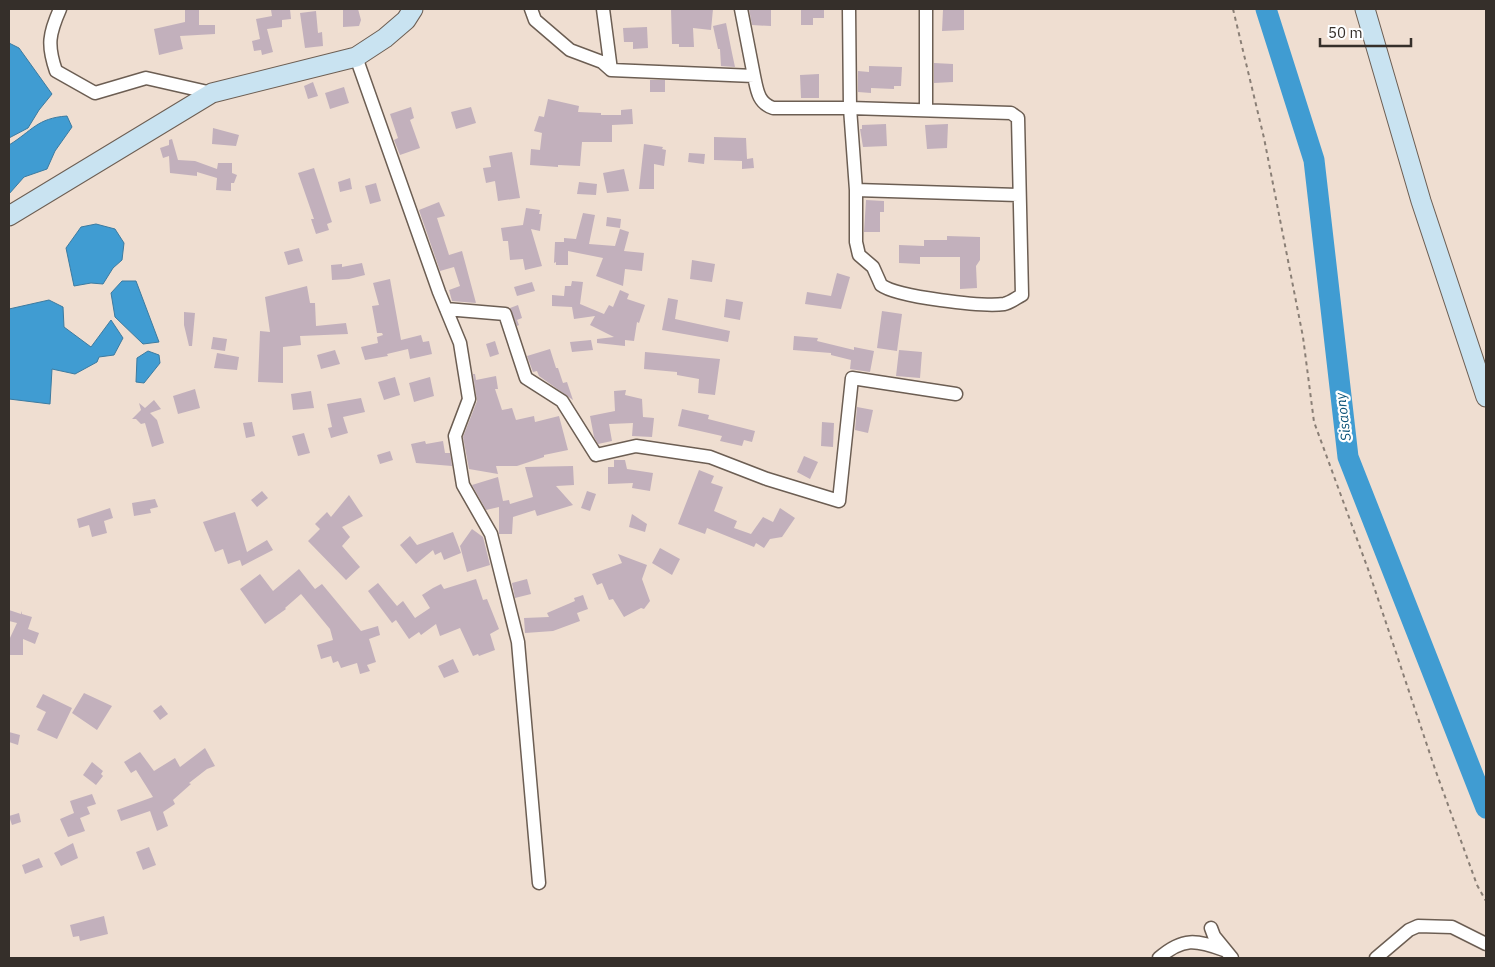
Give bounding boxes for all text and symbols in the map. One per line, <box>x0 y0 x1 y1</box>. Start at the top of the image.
scale bar <box>1320 15 1411 47</box>
text: 50 m <box>1328 23 1363 42</box>
water label: Sisaony <box>1331 390 1355 442</box>

